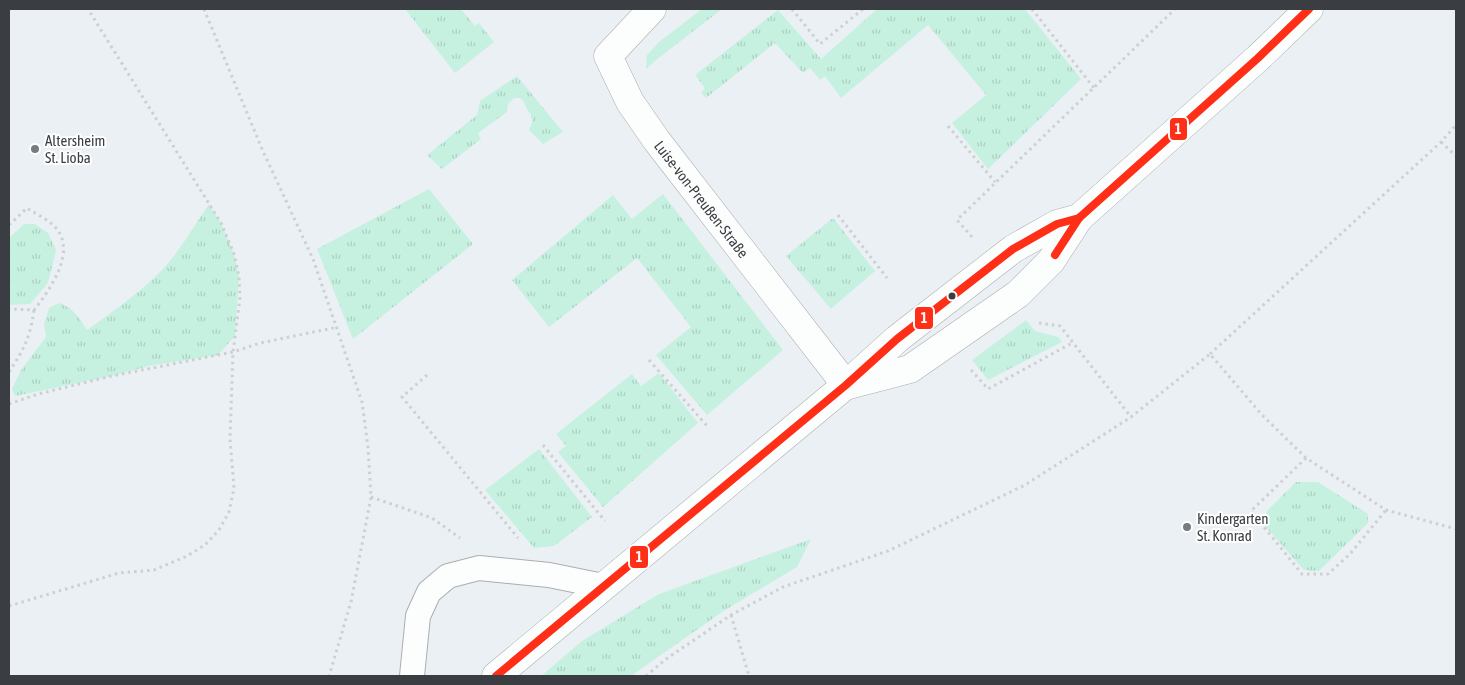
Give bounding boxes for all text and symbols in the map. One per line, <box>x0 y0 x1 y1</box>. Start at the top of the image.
line badge: 1 <box>1169 117 1188 141</box>
text: 1 <box>1175 121 1182 137</box>
place label: Altersheim St. Lioba <box>45 132 105 166</box>
street label: Luise-von-Preußen-Straße <box>651 137 752 261</box>
marker: Altersheim St. Lioba <box>29 143 41 155</box>
unlabelled marker <box>947 291 957 301</box>
line badge: 1 <box>914 306 934 330</box>
text: 1 <box>921 310 928 326</box>
place label: Kindergarten St. Konrad <box>1197 510 1269 544</box>
marker: Kindergarten St. Konrad <box>1181 521 1193 533</box>
line badge: 1 <box>629 545 649 569</box>
text: 1 <box>636 549 643 565</box>

